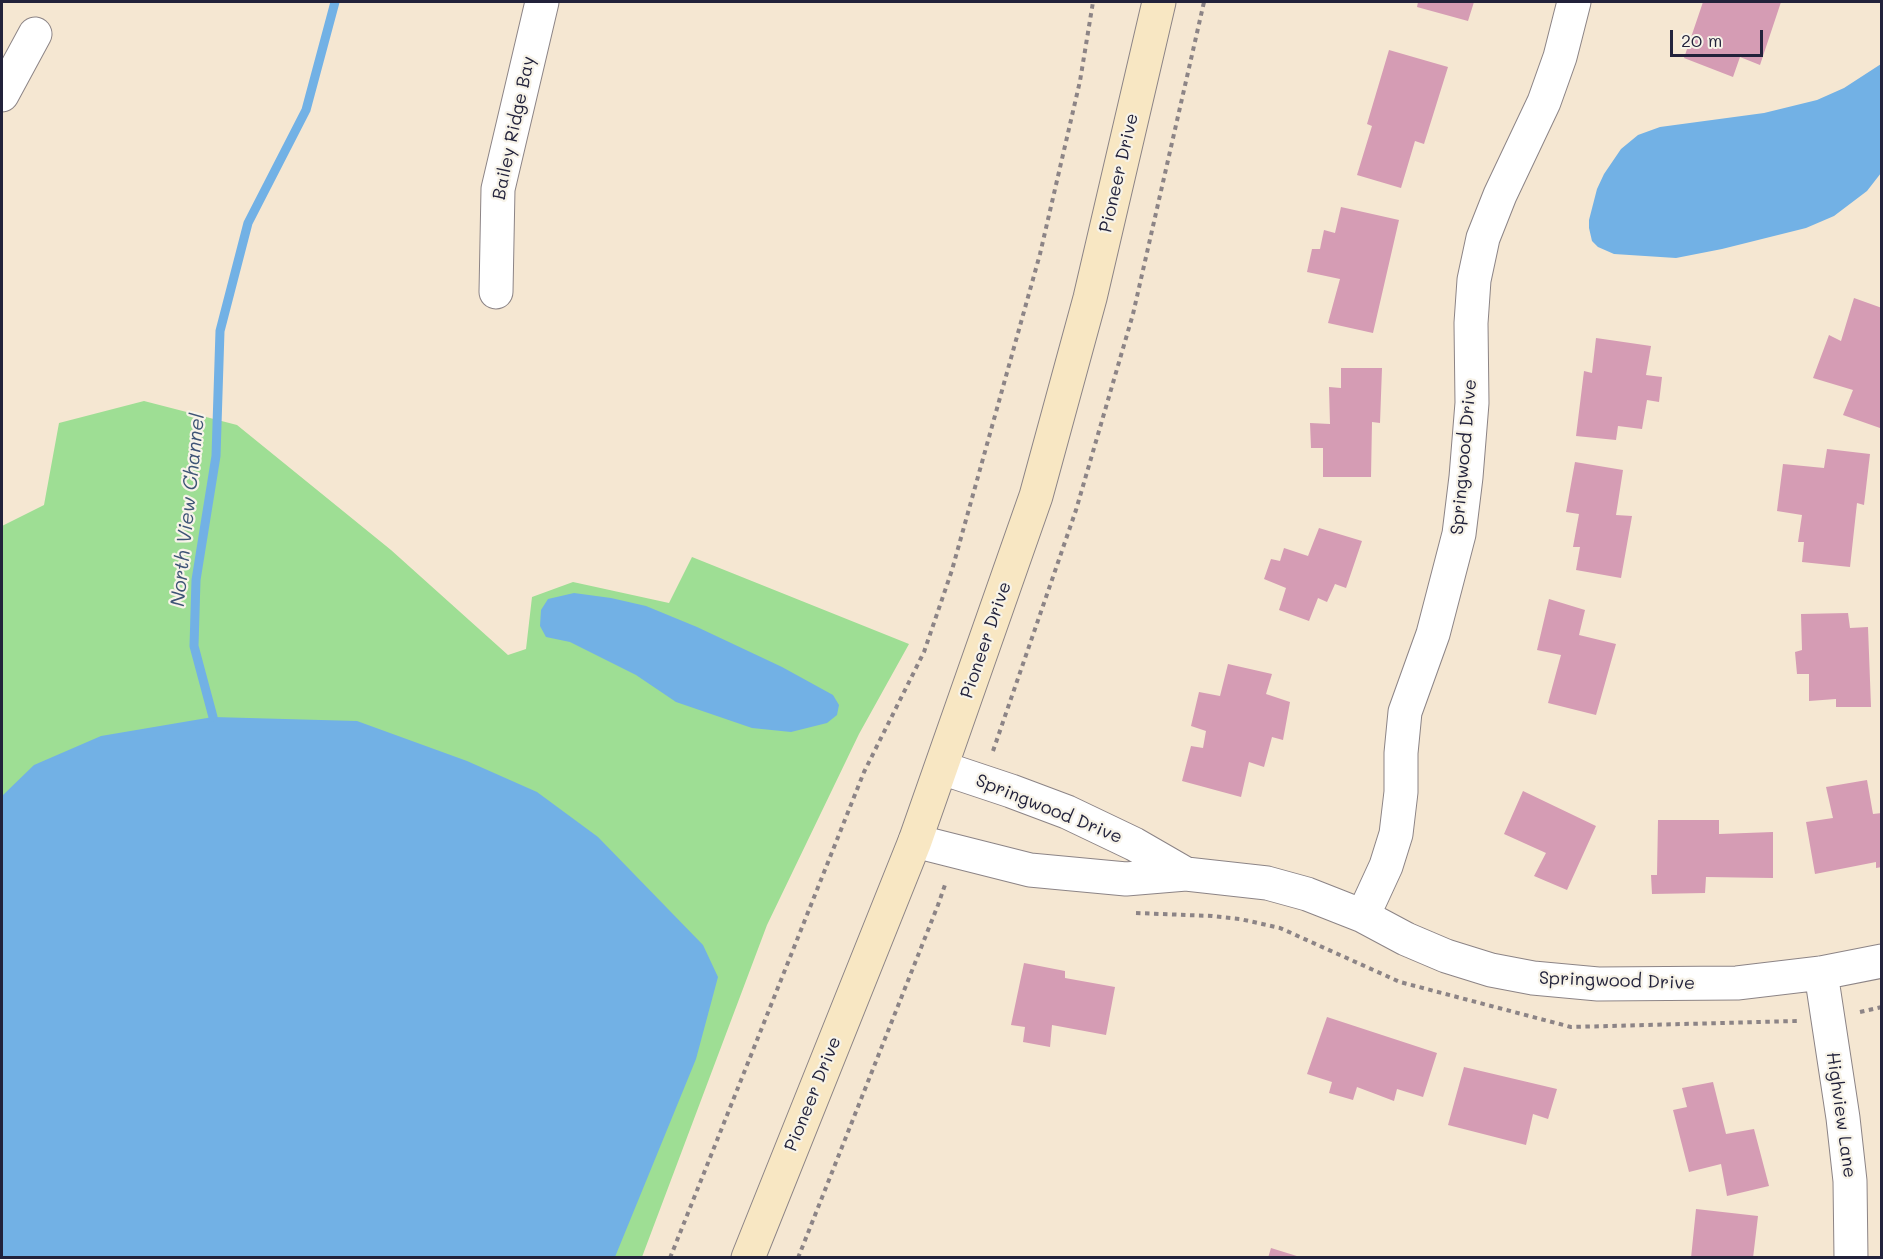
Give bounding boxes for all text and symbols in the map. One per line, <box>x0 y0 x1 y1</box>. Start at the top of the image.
scale bar <box>1673 18 1766 56</box>
text: 20 m <box>1681 28 1722 52</box>
street label: Bailey Ridge Bay <box>488 54 540 202</box>
street label: Pioneer Drive <box>1095 111 1143 235</box>
street label: Springwood Drive <box>1446 378 1482 536</box>
water label: North View Channel <box>166 412 210 608</box>
street label: Pioneer Drive <box>956 579 1016 701</box>
street label: Springwood Drive <box>973 770 1125 848</box>
street label: Springwood Drive <box>1539 967 1695 995</box>
street label: Pioneer Drive <box>780 1033 846 1155</box>
street label: Highview Lane <box>1821 1051 1861 1179</box>

